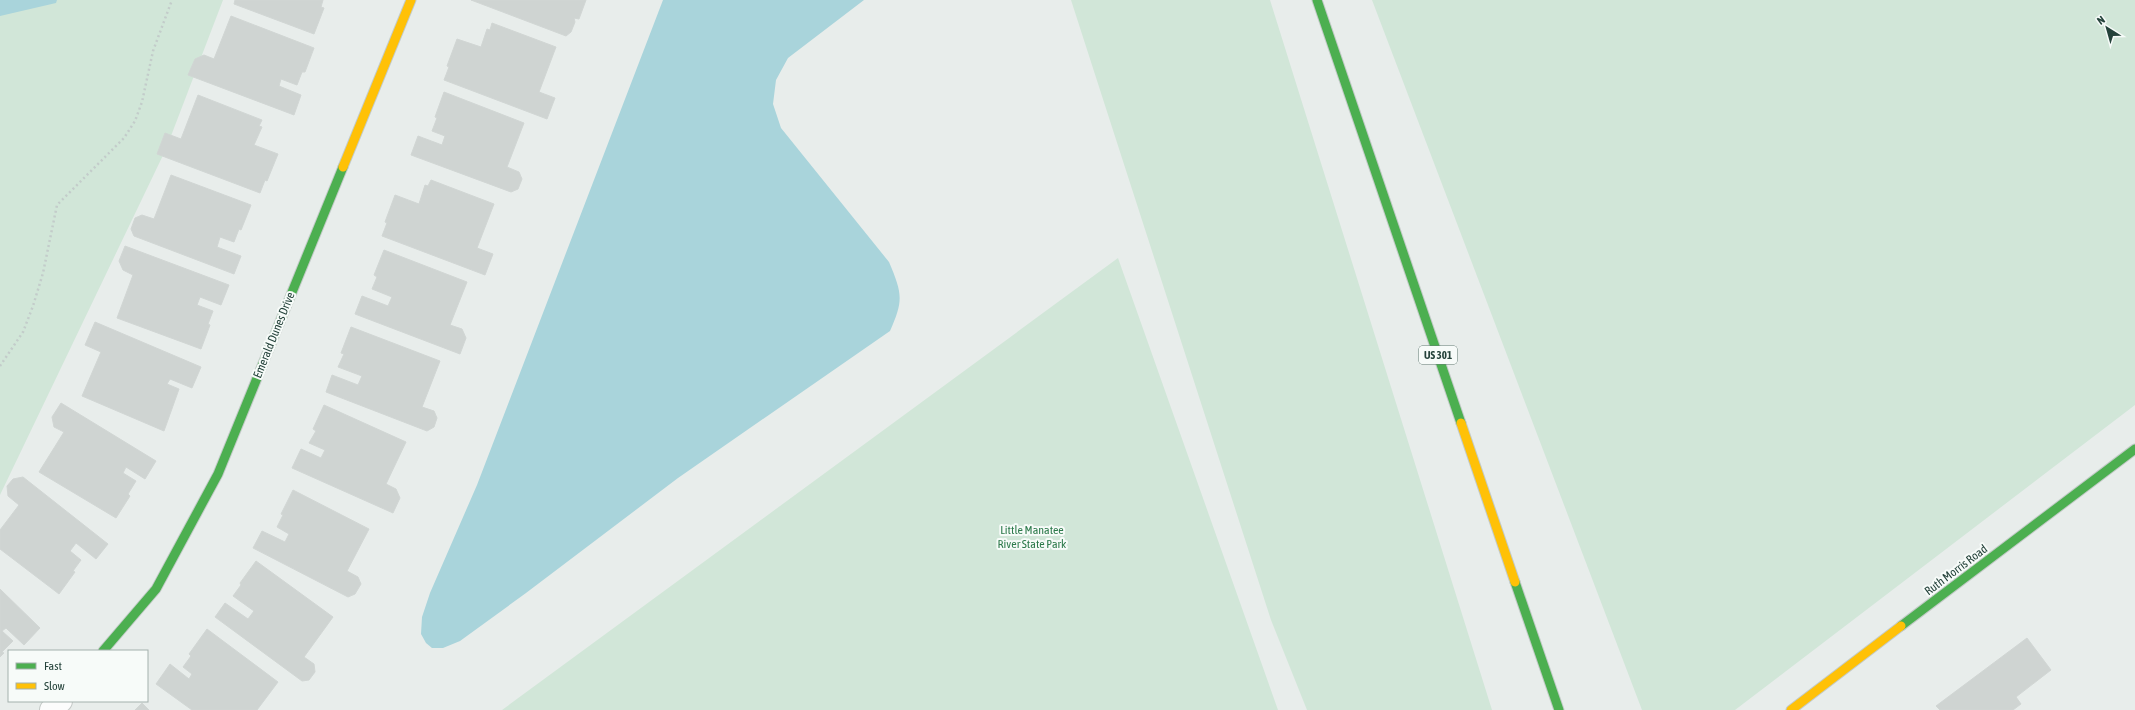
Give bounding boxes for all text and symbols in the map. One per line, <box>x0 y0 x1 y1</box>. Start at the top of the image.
north arrow <box>2087 8 2127 48</box>
text: N <box>2095 13 2107 27</box>
street label: Emerald Dunes Drive <box>250 290 298 380</box>
road number: US 301 <box>1419 346 1457 364</box>
park label: Little Manatee River State Park <box>998 523 1067 551</box>
street label: Ruth Morris Road <box>1922 542 1990 598</box>
legend <box>8 650 148 702</box>
text: Fast <box>44 659 62 673</box>
text: Slow <box>44 679 65 693</box>

